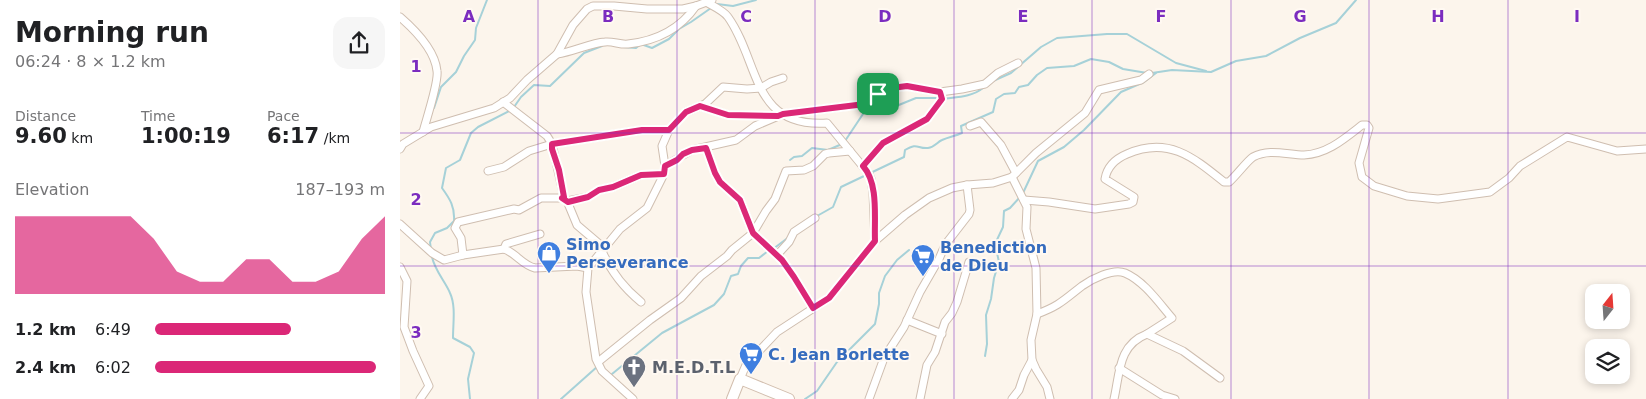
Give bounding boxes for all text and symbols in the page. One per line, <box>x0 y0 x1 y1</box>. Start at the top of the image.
text: A <box>463 7 476 26</box>
text: B <box>602 7 614 26</box>
text: C <box>740 7 752 26</box>
text: D <box>878 7 892 26</box>
text: E <box>1018 7 1028 26</box>
text: F <box>1156 7 1166 26</box>
text: G <box>1293 7 1307 26</box>
text: H <box>1431 7 1445 26</box>
text: I <box>1574 7 1580 26</box>
text: Morning run <box>15 16 209 49</box>
button: share <box>333 17 385 69</box>
text: 06:24 · 8 × 1.2 km <box>15 52 166 71</box>
text: 1 <box>410 57 422 76</box>
pin <box>857 73 899 115</box>
icon: arrive <box>864 80 892 108</box>
text: Distance <box>15 108 76 124</box>
text: Time <box>141 108 175 124</box>
text: Pace <box>267 108 300 124</box>
text: 9.60 <box>15 124 67 148</box>
text: 1:00:19 <box>141 124 231 148</box>
text: 6:17 <box>267 124 319 148</box>
text: km <box>67 130 93 146</box>
text: /km <box>319 130 350 146</box>
text: Elevation <box>15 180 89 199</box>
text: 187–193 m <box>295 180 385 199</box>
text: 2 <box>410 190 422 209</box>
place label: Simo Perseverance <box>566 235 689 272</box>
place label: Benediction de Dieu <box>940 238 1047 275</box>
shop icon: Simo Perseverance <box>536 240 562 274</box>
supermarket icon: Benediction de Dieu <box>910 243 936 277</box>
north arrow <box>1585 284 1630 329</box>
map controls <box>1585 284 1630 384</box>
text: 1.2 km <box>15 320 76 339</box>
text: 6:49 <box>95 320 131 339</box>
text: 3 <box>410 323 422 342</box>
button: layers <box>1585 339 1630 384</box>
supermarket icon: C. Jean Borlette <box>738 341 764 375</box>
place label: C. Jean Borlette <box>768 345 910 364</box>
church icon: M.E.D.T.L <box>621 354 647 388</box>
text: 2.4 km <box>15 358 76 377</box>
text: 6:02 <box>95 358 131 377</box>
place label: M.E.D.T.L <box>652 358 735 377</box>

